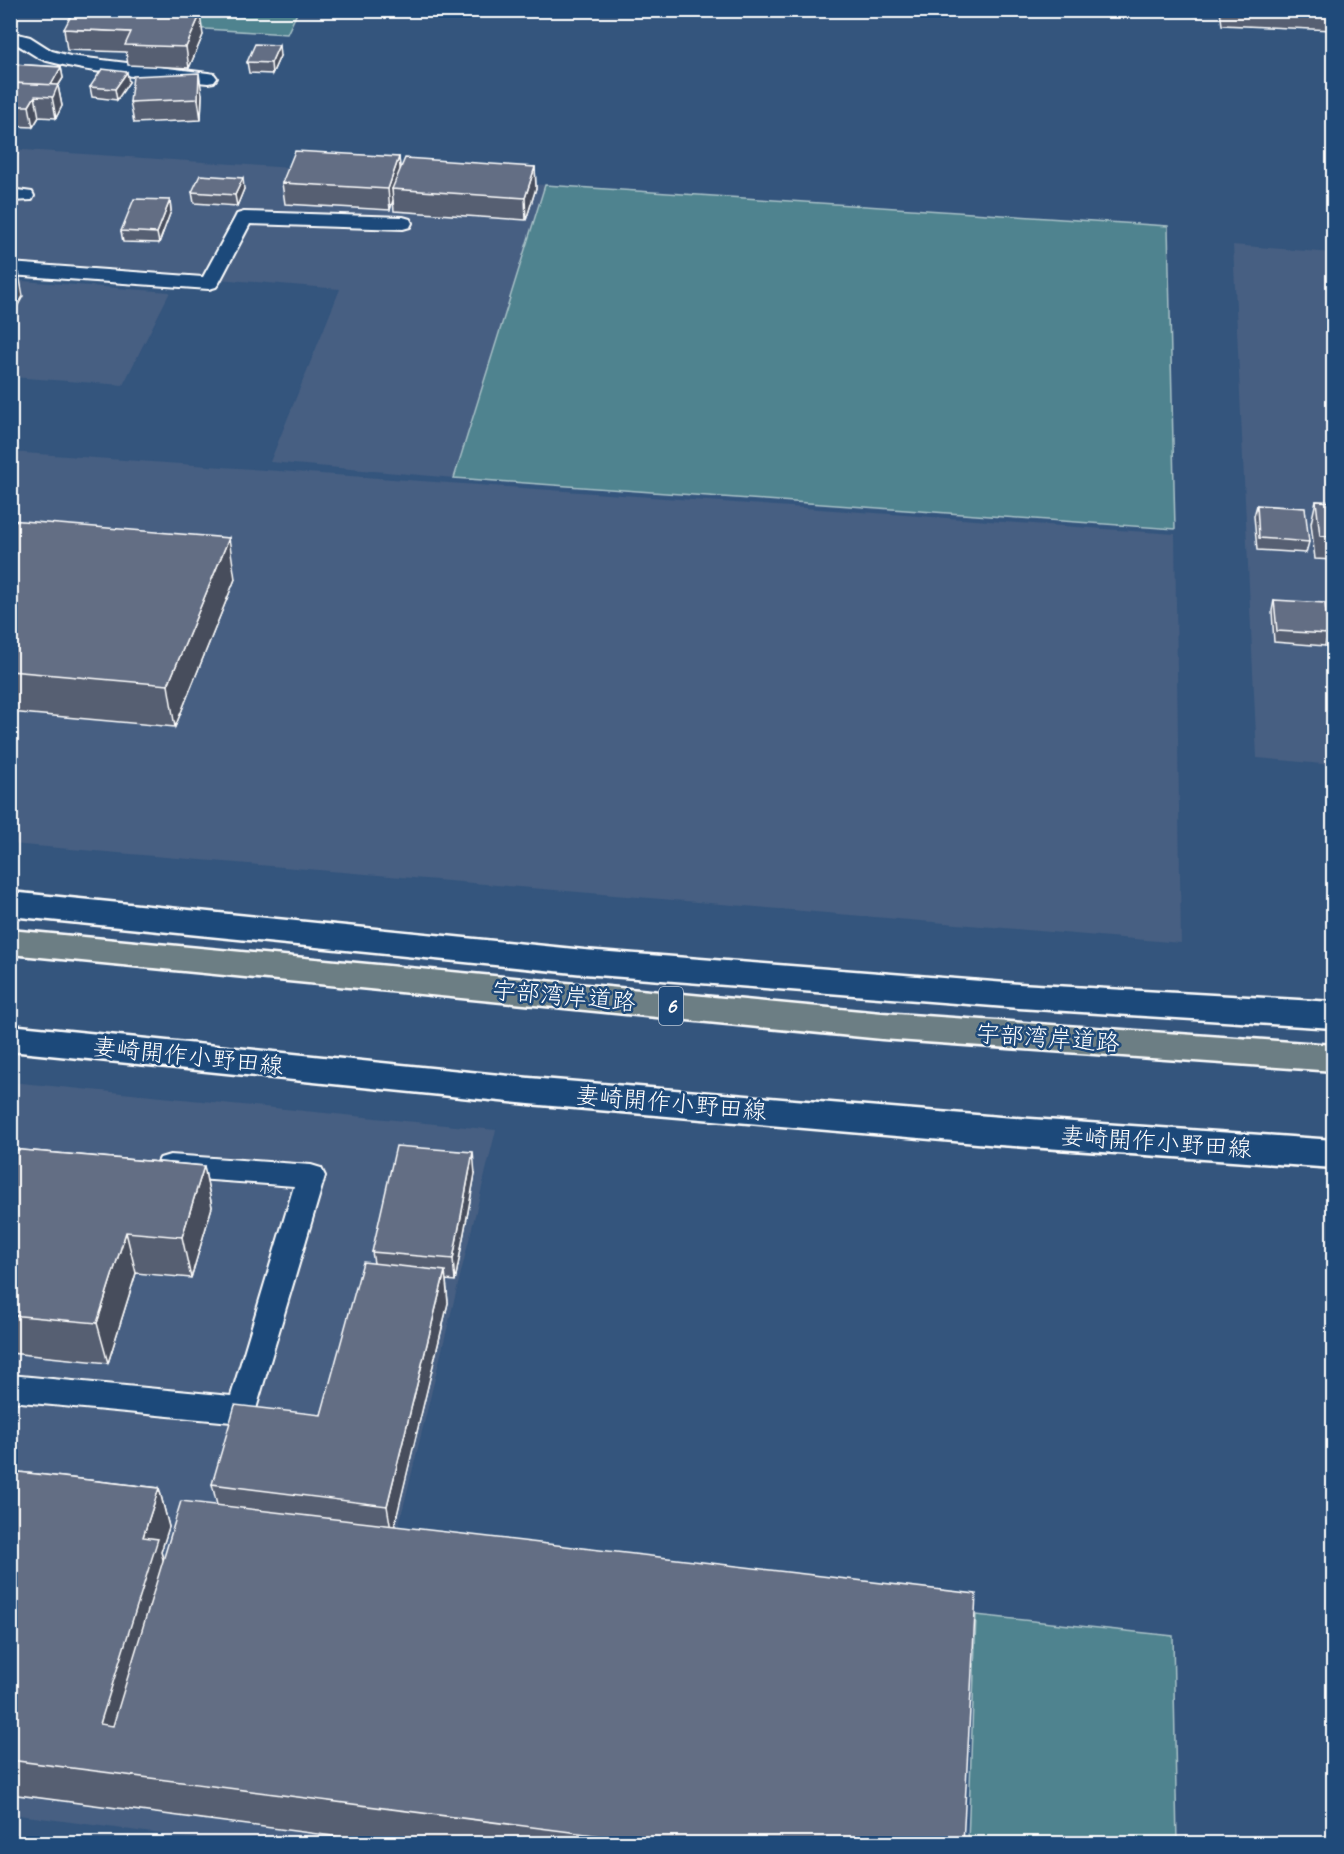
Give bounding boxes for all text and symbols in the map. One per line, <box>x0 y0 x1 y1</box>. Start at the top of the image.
street label: 宇部湾岸道路 <box>491 975 637 1017</box>
road number: 6 <box>659 987 683 1025</box>
street label: 宇部湾岸道路 <box>975 1018 1121 1058</box>
street label: 妻崎開作小野田線 <box>91 1031 285 1081</box>
street label: 妻崎開作小野田線 <box>574 1080 768 1126</box>
street label: 妻崎開作小野田線 <box>1059 1120 1253 1164</box>

